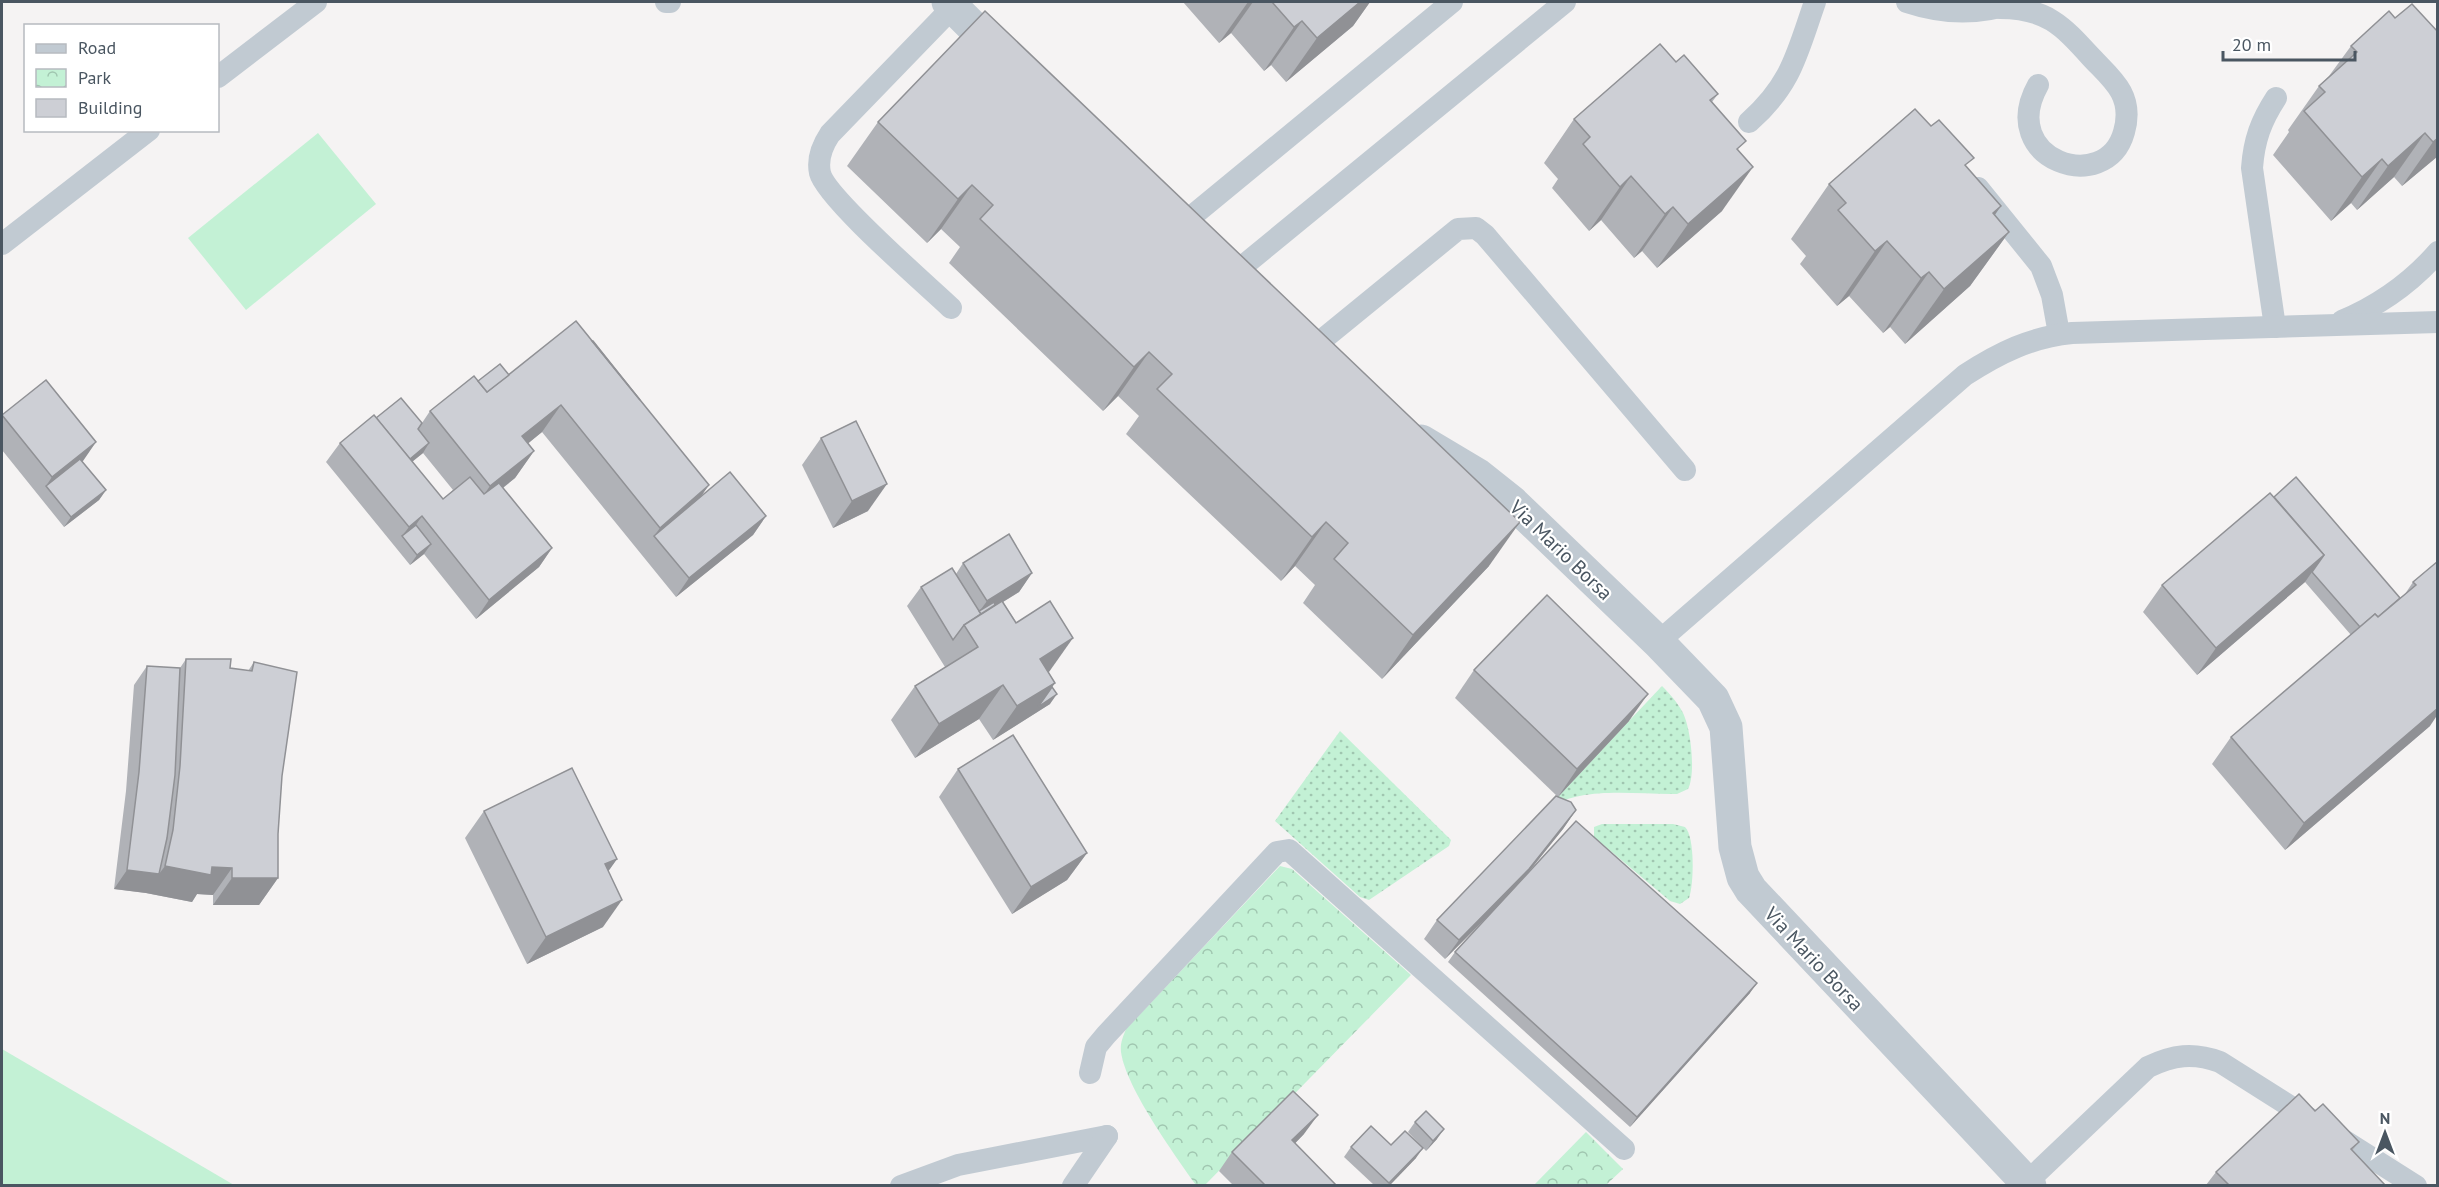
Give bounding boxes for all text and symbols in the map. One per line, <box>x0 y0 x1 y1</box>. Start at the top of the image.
legend <box>24 24 219 132</box>
scale bar <box>2223 24 2355 62</box>
text: 20 m <box>2232 33 2271 56</box>
text: Road <box>78 36 116 59</box>
text: Park <box>78 66 111 89</box>
text: Building <box>78 96 142 119</box>
street label: Via Mario Borsa <box>1503 494 1618 606</box>
street label: Via Mario Borsa <box>1758 901 1869 1017</box>
north arrow <box>2355 1103 2415 1163</box>
text: N <box>2380 1108 2390 1128</box>

